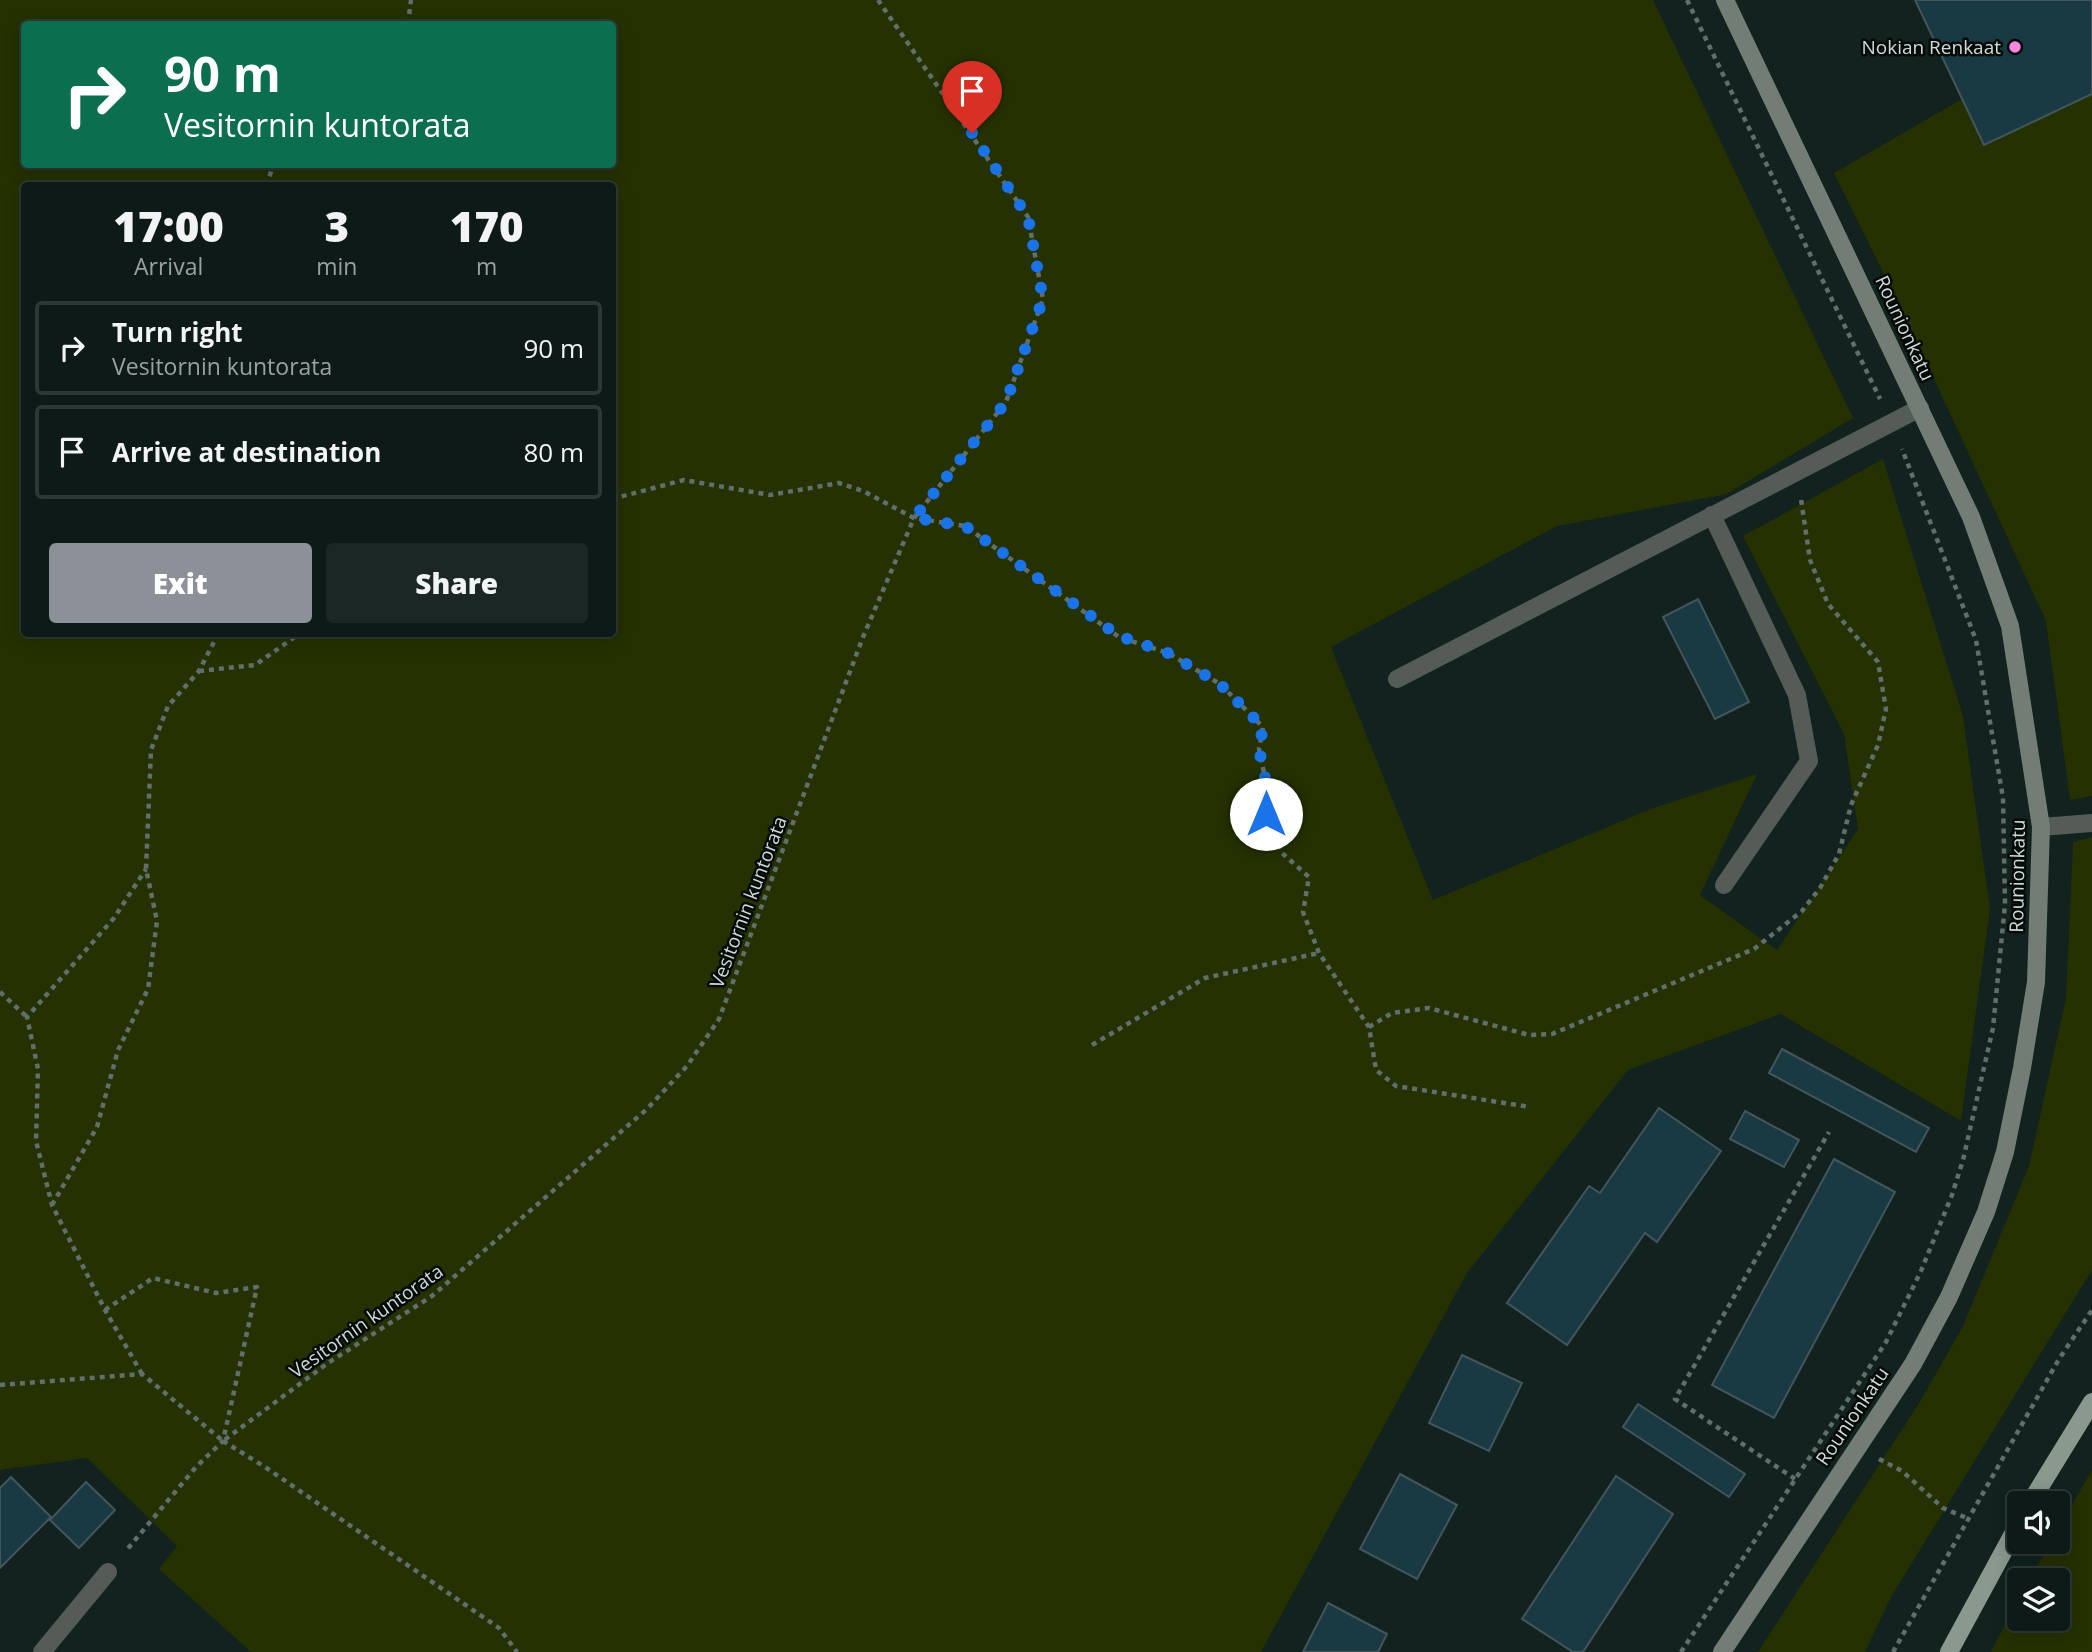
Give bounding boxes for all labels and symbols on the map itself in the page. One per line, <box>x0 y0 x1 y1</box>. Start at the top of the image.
place label: Nokian Renkaat <box>1861 34 2001 60</box>
marker: Nokian Renkaat <box>2007 39 2023 55</box>
pin <box>942 61 1002 133</box>
street label: Rounionkatu <box>1869 271 1941 385</box>
position arrow <box>1229 777 1303 851</box>
street label: Vesitornin kuntorata <box>703 812 793 992</box>
street label: Rounionkatu <box>2003 819 2031 933</box>
street label: Vesitornin kuntorata <box>284 1258 448 1384</box>
street label: Rounionkatu <box>1810 1362 1894 1470</box>

